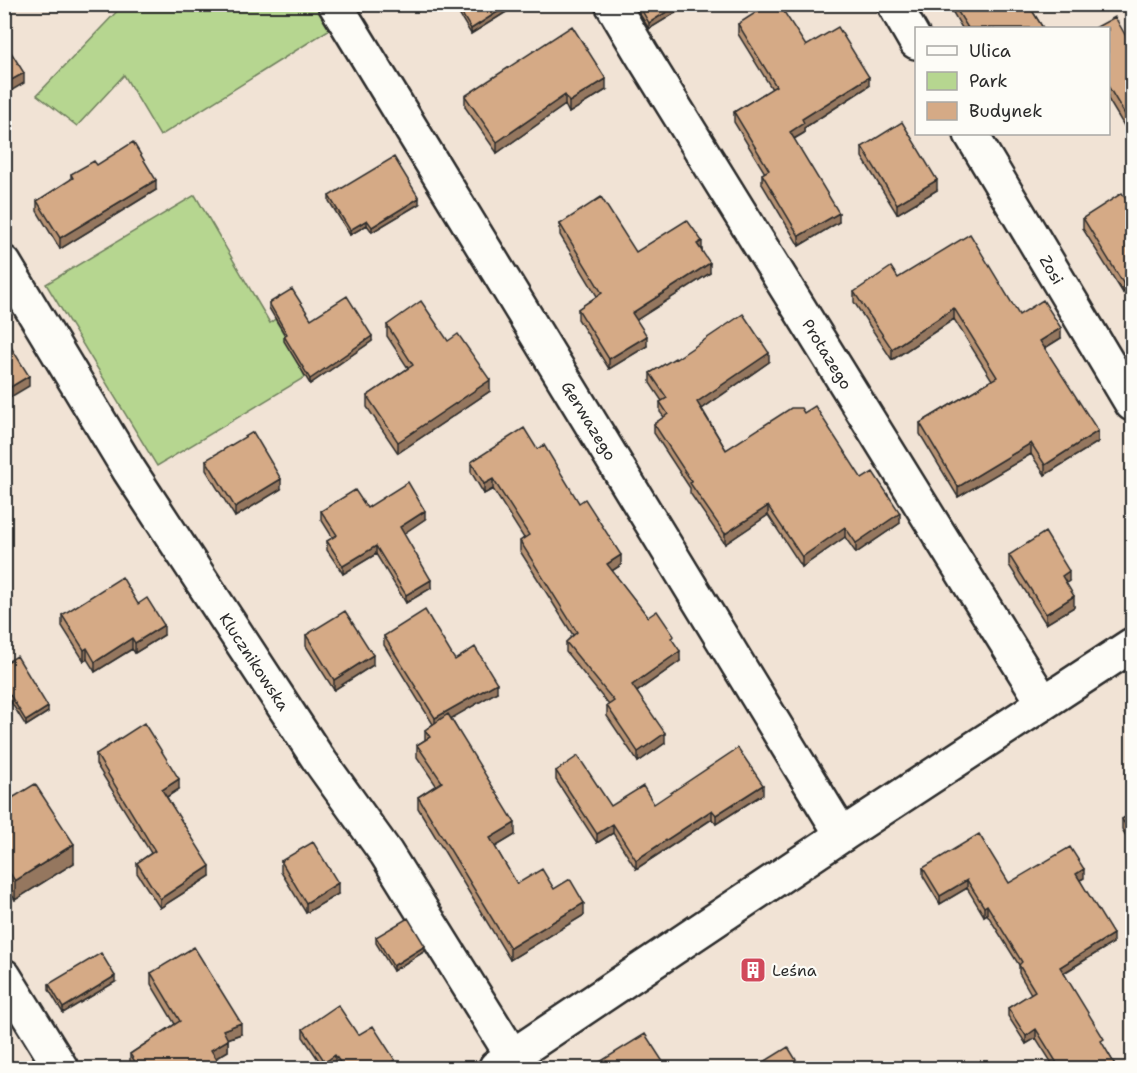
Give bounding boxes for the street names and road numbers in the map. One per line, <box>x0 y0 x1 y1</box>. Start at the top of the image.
street label: Zosi <box>1035 251 1069 288</box>
street label: Protazego <box>798 315 857 393</box>
street label: Gerwazego <box>557 377 621 464</box>
street label: Klucznikowska <box>215 609 294 715</box>

